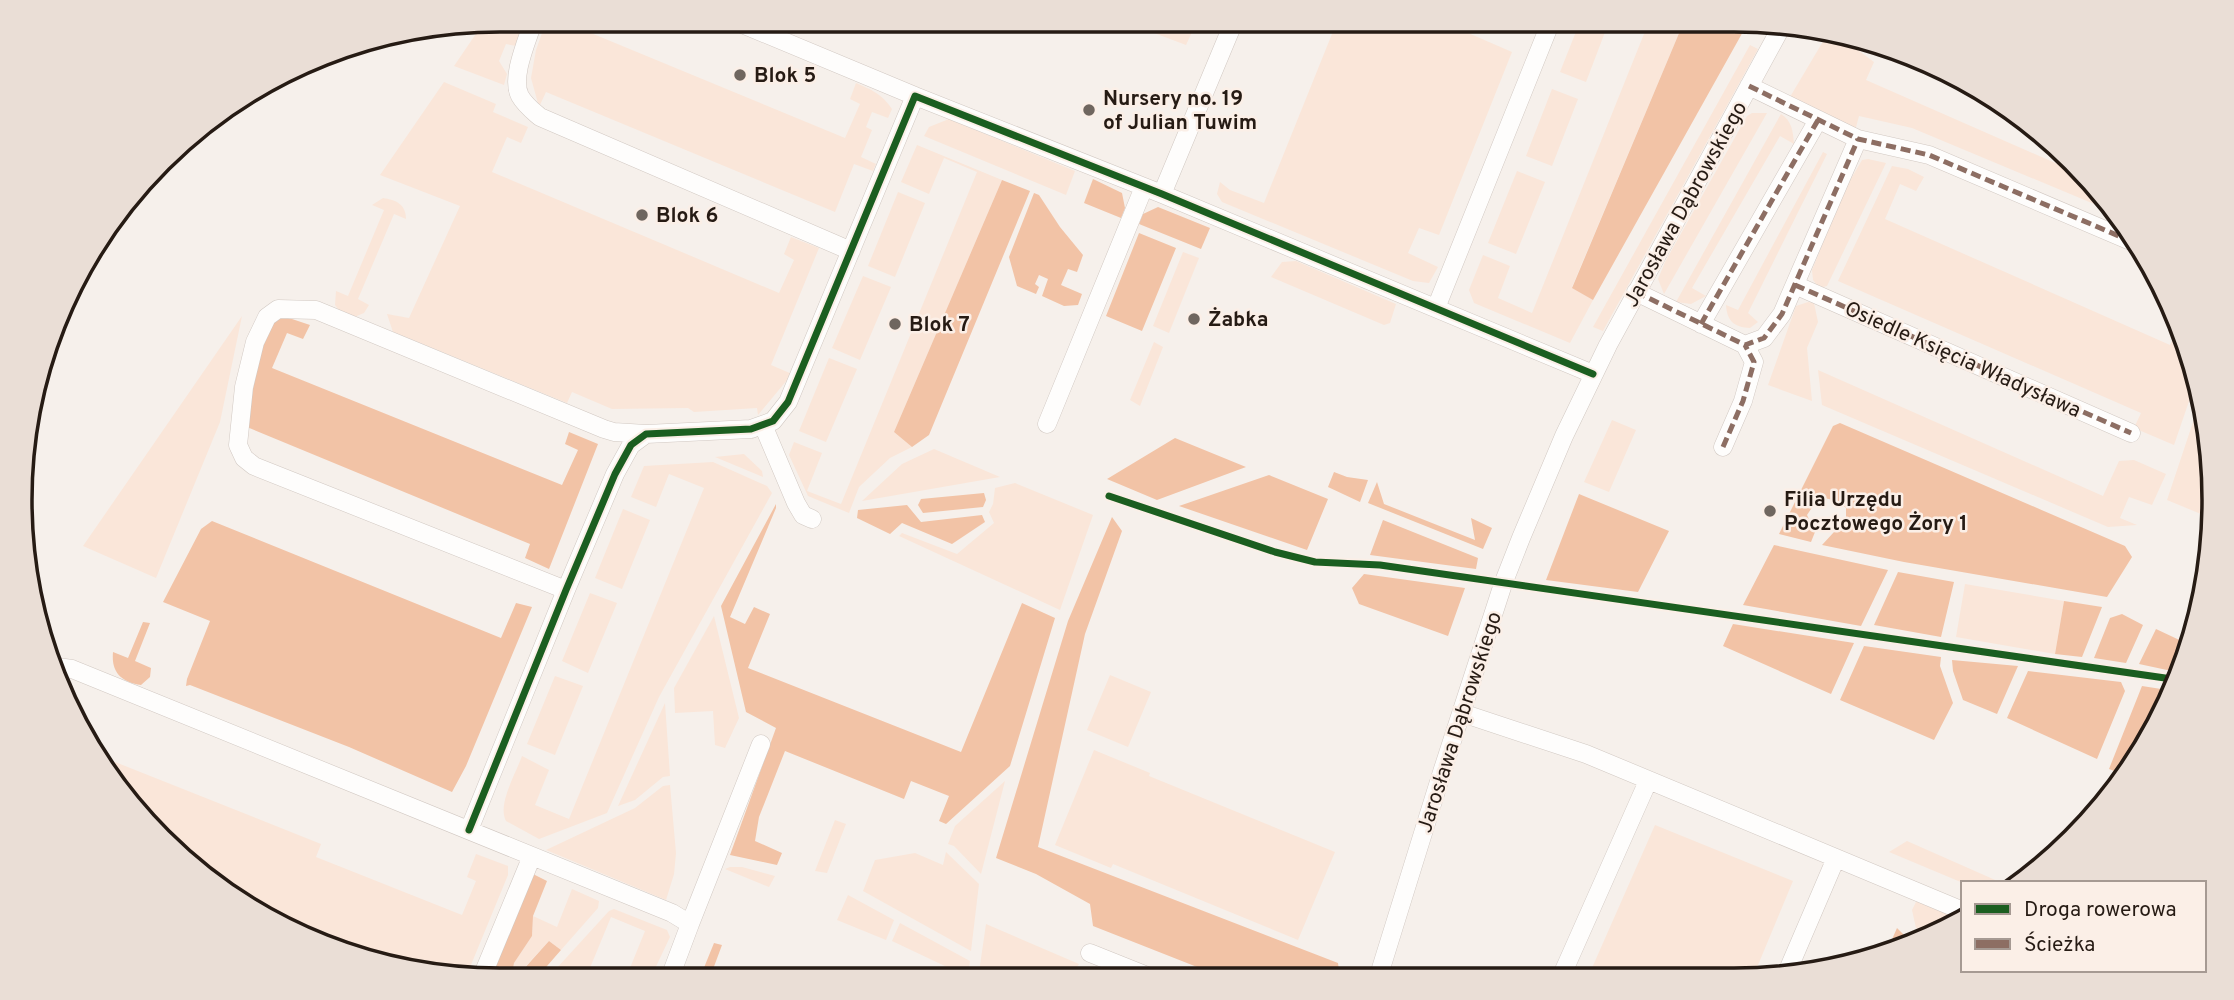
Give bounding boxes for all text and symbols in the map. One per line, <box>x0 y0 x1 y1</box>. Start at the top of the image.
place label: Blok 5 <box>754 63 816 90</box>
marker: Blok 5 <box>732 67 748 83</box>
place label: Nursery no. 19 of Julian Tuwim <box>1103 86 1257 137</box>
street label: Jarosława Dąbrowskiego <box>1618 97 1754 312</box>
marker: Nursery no. 19 of Julian Tuwim <box>1081 102 1097 118</box>
place label: Blok 6 <box>656 203 718 230</box>
marker: Blok 6 <box>634 207 650 223</box>
street label: Osiedle Księcia Władysława <box>1840 296 2085 425</box>
place label: Żabka <box>1208 306 1268 334</box>
marker: Żabka <box>1186 311 1202 327</box>
place label: Blok 7 <box>909 312 970 339</box>
marker: Blok 7 <box>887 316 903 332</box>
place label: Filia Urzędu Pocztowego Żory 1 <box>1784 487 1968 538</box>
marker: Filia Urzędu Pocztowego Żory 1 <box>1762 503 1778 519</box>
street label: Jarosława Dąbrowskiego <box>1412 608 1509 837</box>
legend <box>1961 881 2206 972</box>
text: Droga rowerowa <box>2024 897 2177 924</box>
text: Ścieżka <box>2024 931 2095 959</box>

